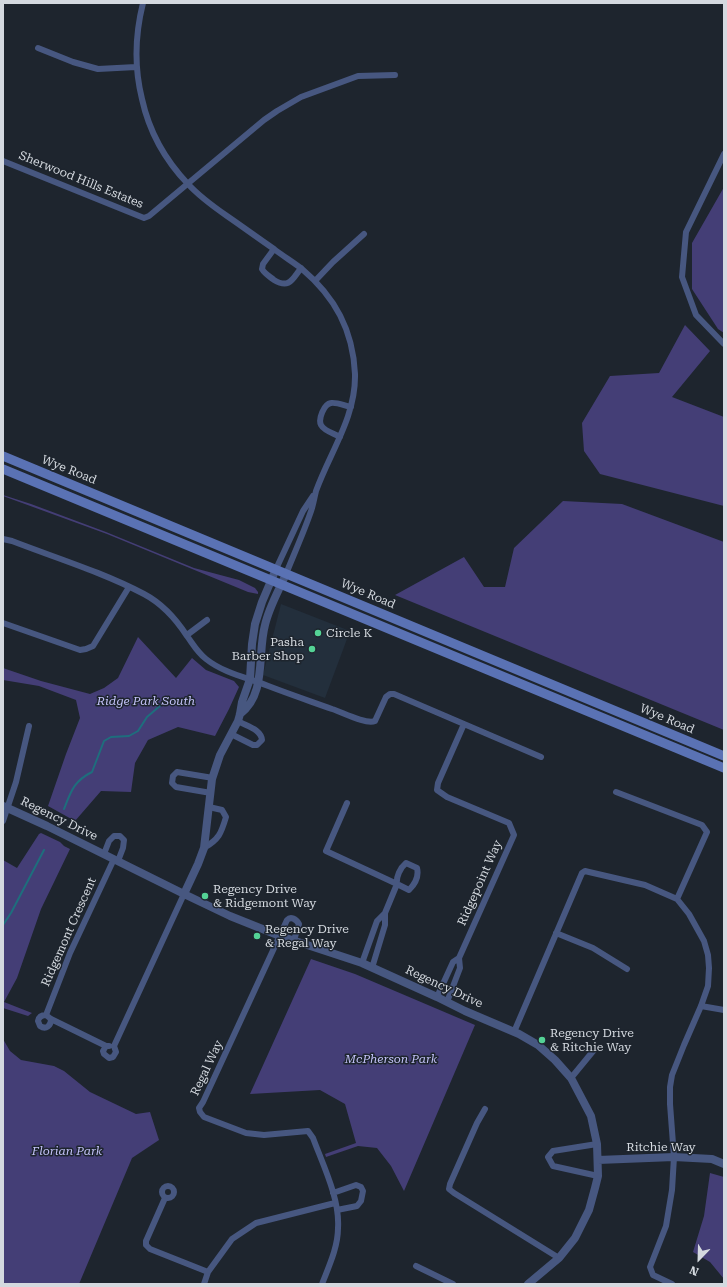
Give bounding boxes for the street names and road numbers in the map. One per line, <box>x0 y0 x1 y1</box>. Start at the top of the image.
street label: Sherwood Hills Estates <box>17 148 145 212</box>
street label: Wye Road <box>39 452 99 488</box>
street label: Wye Road <box>339 576 397 612</box>
street label: Wye Road <box>638 701 696 737</box>
street label: Regency Drive <box>18 794 100 844</box>
street label: Ridgepoint Way <box>455 838 505 928</box>
street label: Ridgemont Crescent <box>38 875 100 989</box>
street label: Regency Drive <box>403 963 485 1011</box>
street label: Regal Way <box>188 1038 226 1098</box>
street label: Ritchie Way <box>626 1140 696 1154</box>

